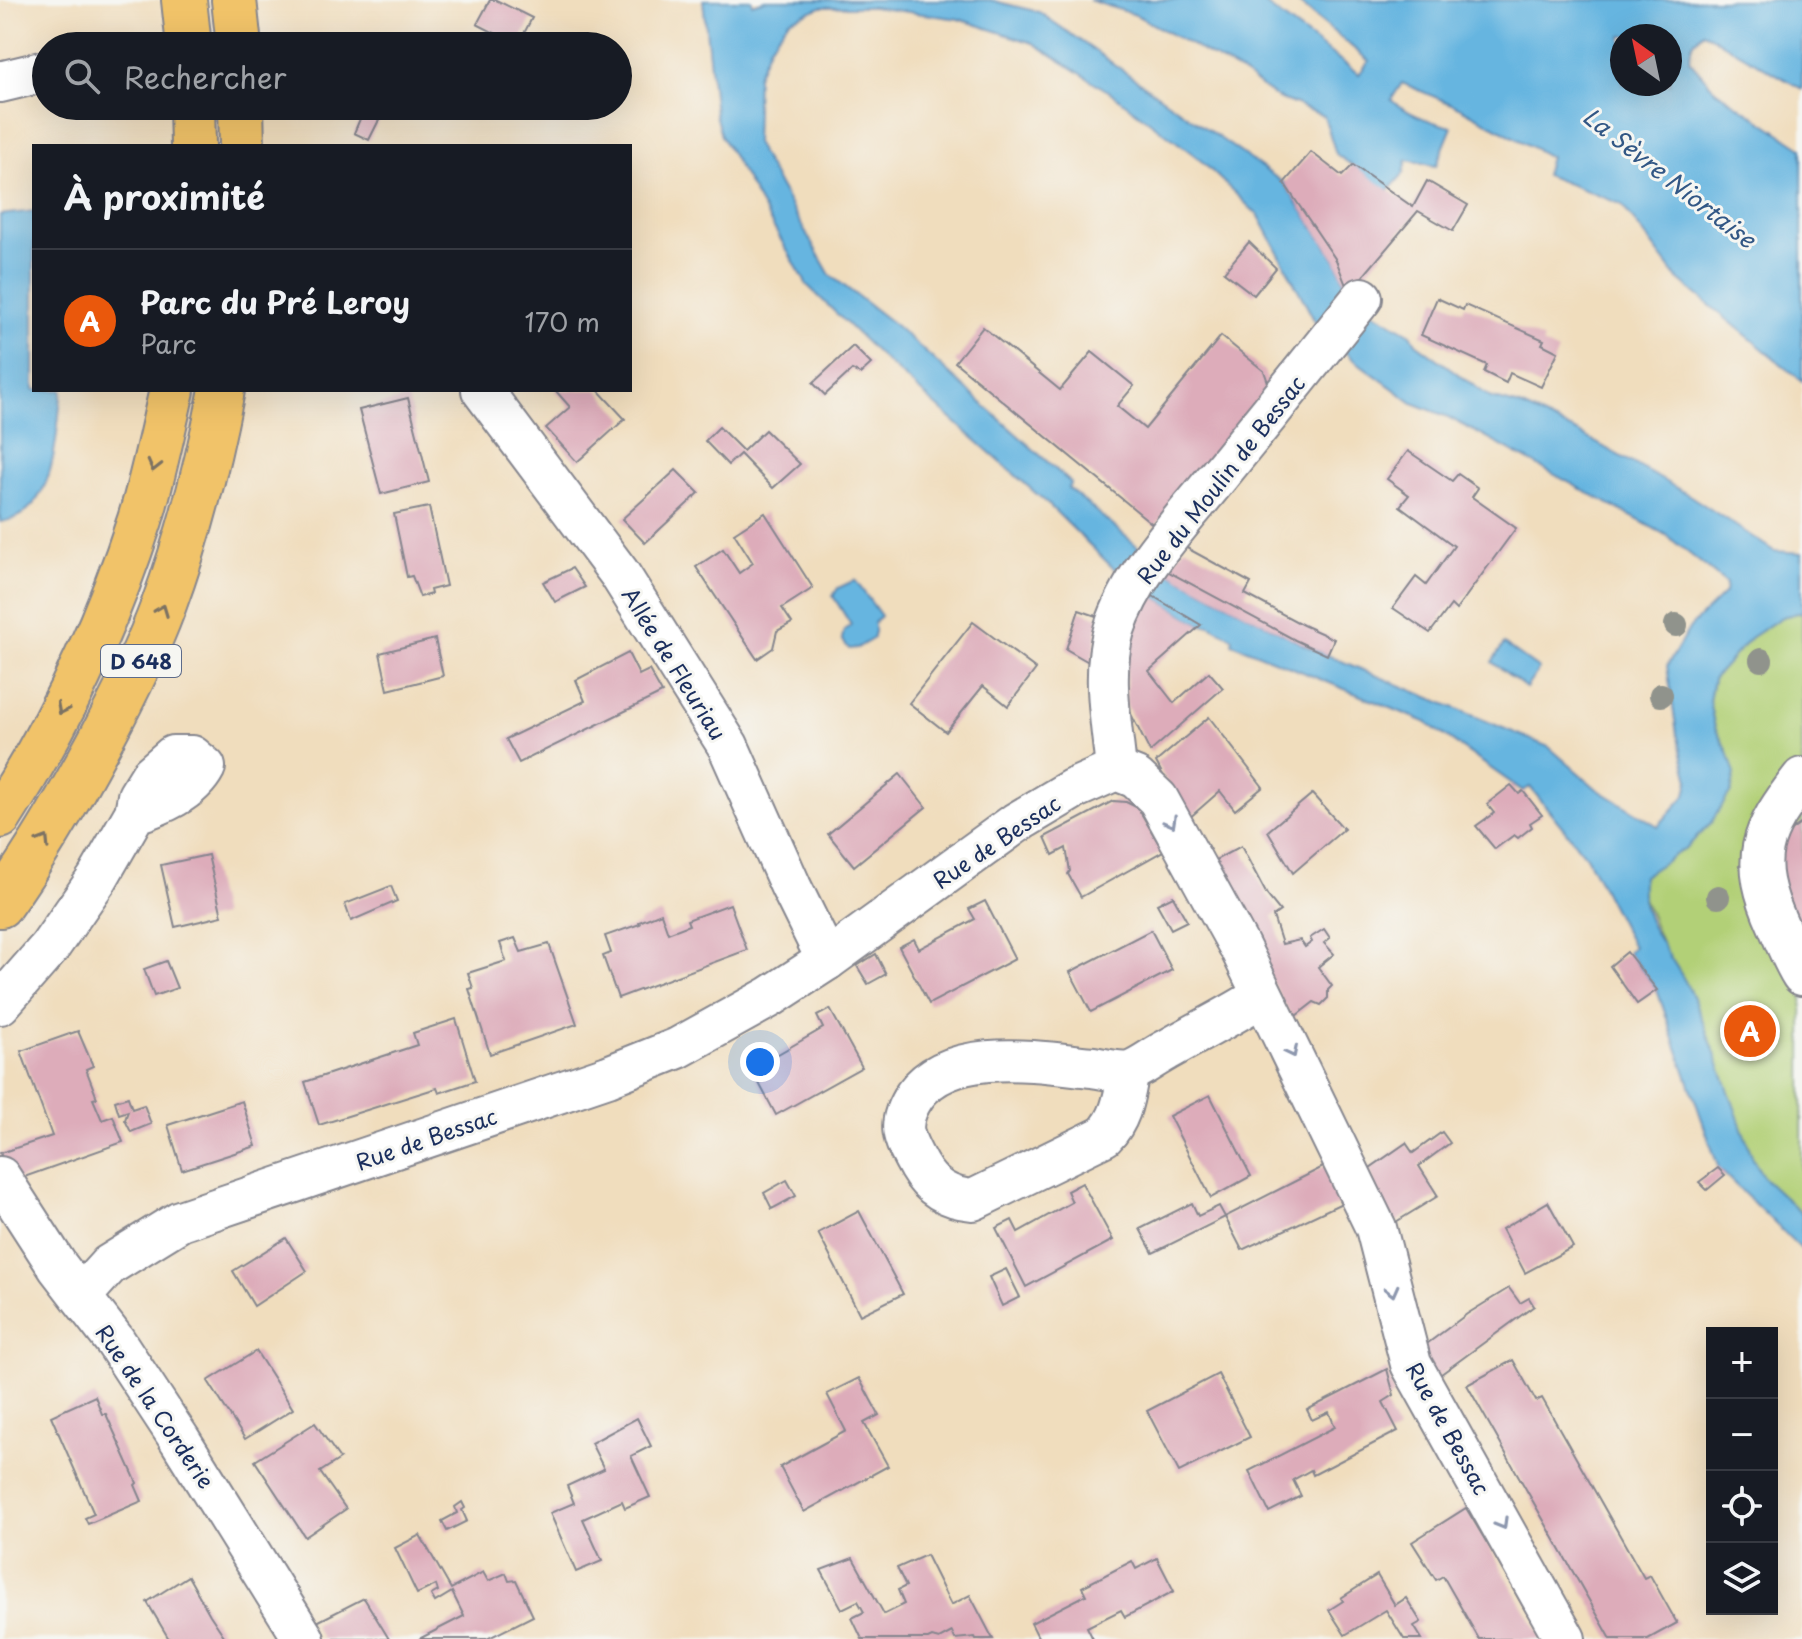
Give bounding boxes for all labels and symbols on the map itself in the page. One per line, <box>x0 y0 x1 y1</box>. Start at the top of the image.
north arrow <box>1610 24 1682 96</box>
water label: La Sèvre Niortaise <box>1576 98 1765 257</box>
street label: Rue du Moulin de Bessac <box>1128 368 1312 590</box>
one-way arrow <box>146 458 163 472</box>
street label: Allée de Fleuriau <box>615 580 735 746</box>
one-way arrow <box>152 604 169 618</box>
road number: D 648 <box>101 645 181 677</box>
one-way arrow <box>57 700 72 715</box>
street label: Rue de Bessac <box>926 786 1066 896</box>
one-way arrow <box>1161 813 1177 828</box>
one-way arrow <box>34 835 49 850</box>
pin: A <box>1724 1001 1776 1061</box>
your location <box>740 1042 780 1082</box>
one-way arrow <box>1282 1044 1298 1058</box>
street label: Rue de Bessac <box>351 1098 501 1178</box>
one-way arrow <box>1383 1283 1400 1297</box>
street label: Rue de la Corderie <box>89 1317 223 1495</box>
street label: Rue de Bessac <box>1399 1356 1499 1500</box>
one-way arrow <box>1493 1516 1508 1530</box>

